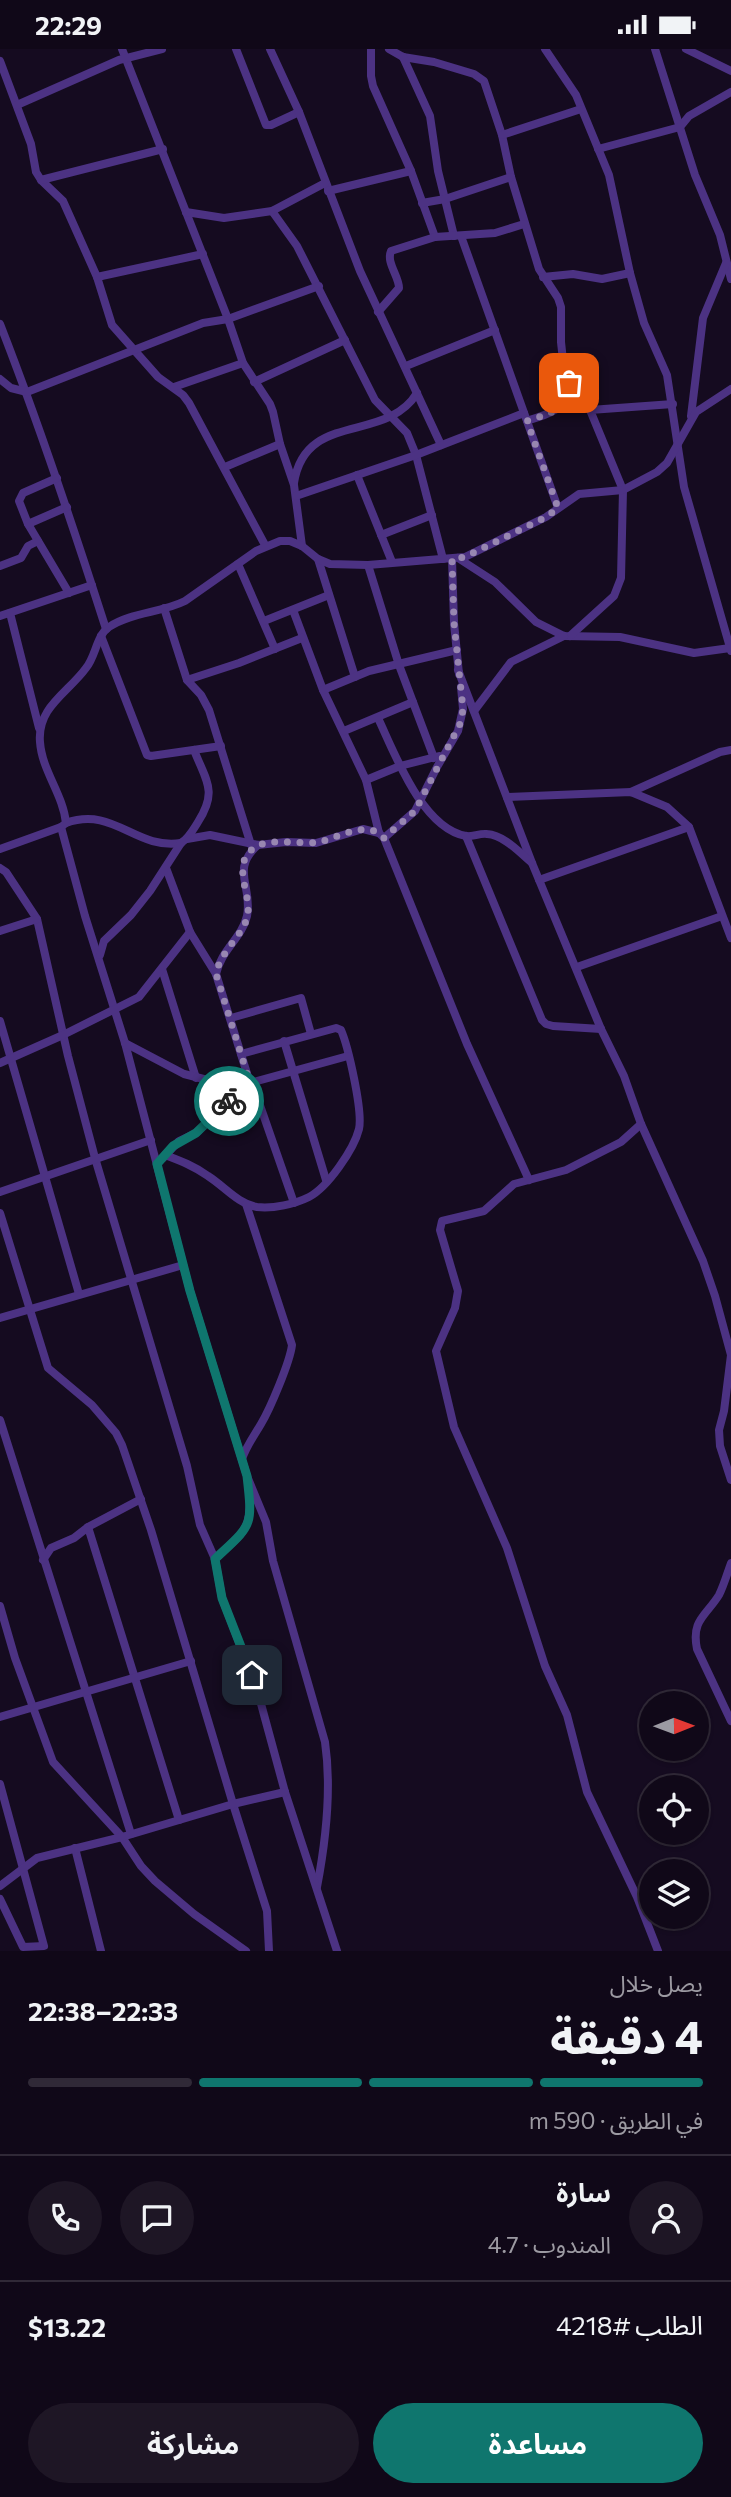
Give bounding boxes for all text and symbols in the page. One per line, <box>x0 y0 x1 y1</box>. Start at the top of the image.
text: 22:29 <box>35 9 102 40</box>
pin <box>539 353 599 413</box>
icon: bag <box>550 364 588 402</box>
courier <box>194 1066 264 1136</box>
icon: bike <box>210 1082 248 1120</box>
pin <box>222 1645 282 1705</box>
icon: home <box>233 1656 271 1694</box>
north arrow <box>639 1691 709 1761</box>
map controls <box>639 1691 709 1929</box>
button: locate <box>639 1775 709 1845</box>
button: layers <box>639 1859 709 1929</box>
text: يصل خلال <box>610 1969 703 1997</box>
text: 22:33–22:38 <box>28 1995 178 2026</box>
text: 4 دقيقة <box>550 2007 703 2063</box>
text: في الطريق · 590 m <box>529 2106 703 2134</box>
text: سارة <box>556 2176 611 2207</box>
button: phone <box>28 2181 102 2255</box>
button: chat <box>120 2181 194 2255</box>
button: person <box>629 2181 703 2255</box>
text: المندوب · 4.7 <box>488 2230 611 2258</box>
text: الطلب #4218 <box>556 2309 703 2340</box>
text: $13.22 <box>28 2311 106 2342</box>
button: مشاركة <box>28 2403 359 2483</box>
button: مساعدة <box>373 2403 703 2483</box>

